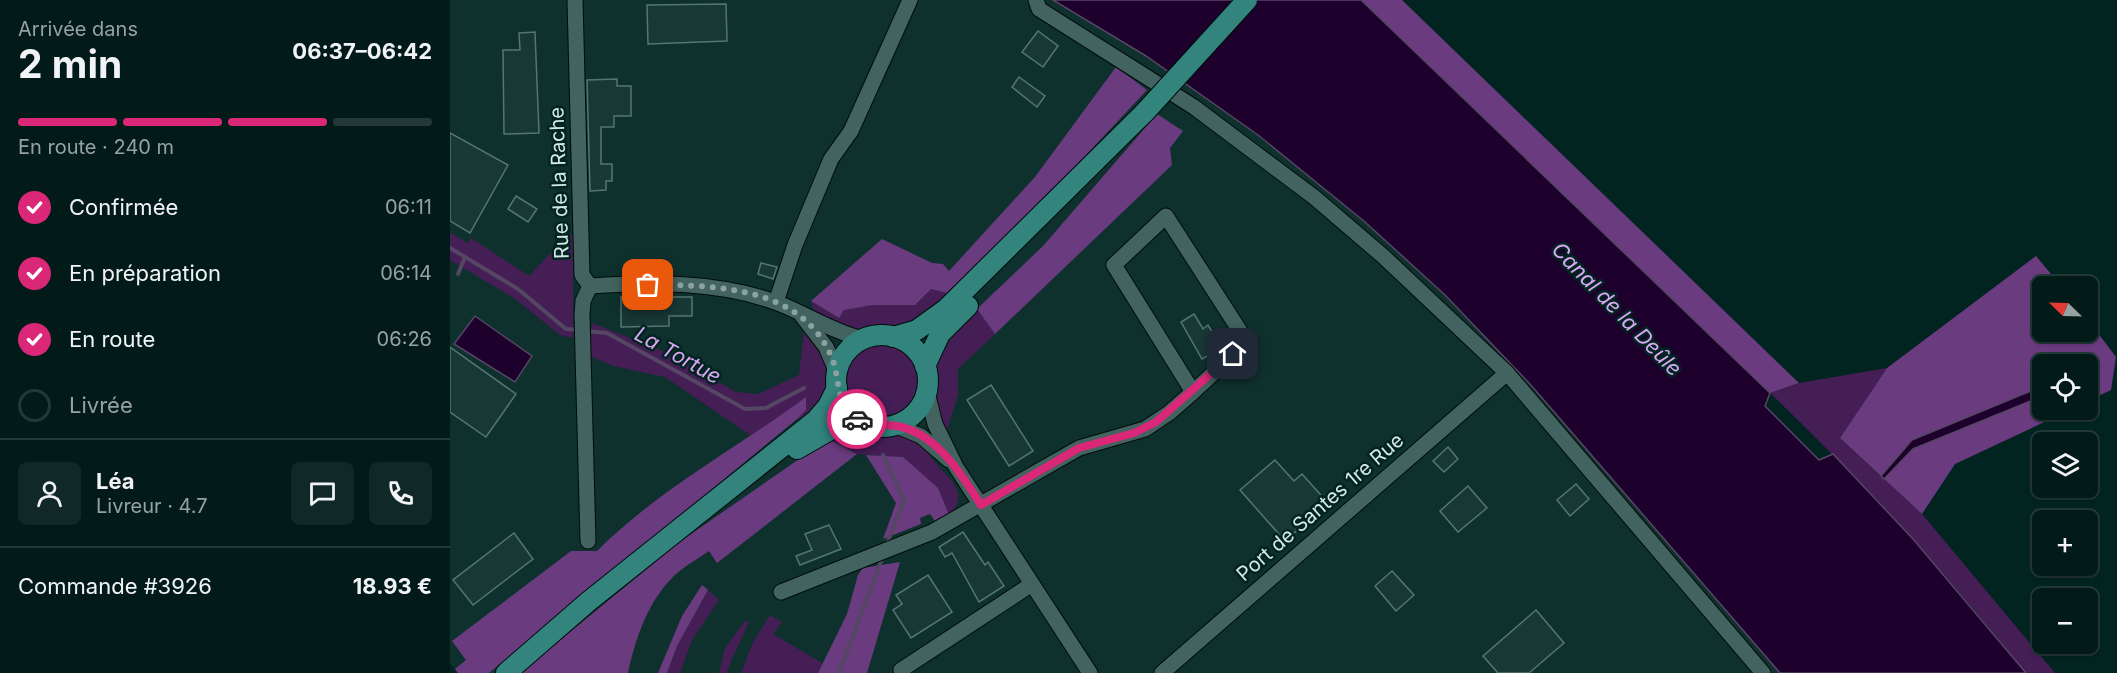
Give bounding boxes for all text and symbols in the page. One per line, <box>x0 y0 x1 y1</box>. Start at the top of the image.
text: Arrivée dans <box>18 17 138 41</box>
text: 06:37–06:42 <box>292 38 432 64</box>
text: 2 min <box>18 40 122 87</box>
street label: Rue de la Rache <box>544 107 574 259</box>
text: En route · 240 m <box>18 135 174 159</box>
icon: check <box>18 191 51 224</box>
text: Confirmée <box>69 194 178 220</box>
text: 06:11 <box>385 195 432 219</box>
water label: Canal de la Deûle <box>1547 237 1687 381</box>
icon: check <box>18 257 51 290</box>
pin <box>622 259 673 310</box>
text: En préparation <box>69 260 221 286</box>
text: 06:14 <box>380 261 432 285</box>
icon: bag <box>631 268 664 301</box>
north arrow <box>2032 276 2098 342</box>
map controls <box>2032 276 2098 654</box>
water label: La Tortue <box>630 321 726 389</box>
icon: check <box>18 323 51 356</box>
text: En route <box>69 326 155 352</box>
text: 06:26 <box>377 327 432 351</box>
pin <box>1207 328 1258 379</box>
icon: home <box>1216 337 1249 370</box>
button: locate <box>2032 354 2098 420</box>
courier <box>827 389 887 449</box>
text: Livrée <box>69 392 133 418</box>
icon: car <box>841 403 874 436</box>
street label: Port de Santes 1re Rue <box>1232 428 1408 586</box>
button: layers <box>2032 432 2098 498</box>
button: person <box>18 462 81 525</box>
button: chat <box>291 462 354 525</box>
button: phone <box>369 462 432 525</box>
text: Léa <box>96 468 135 494</box>
text: Livreur · 4.7 <box>96 494 208 518</box>
button: + <box>2032 510 2098 576</box>
text: Commande #3926 <box>18 573 212 599</box>
text: 18.93 € <box>353 573 432 599</box>
button: − <box>2032 588 2098 654</box>

